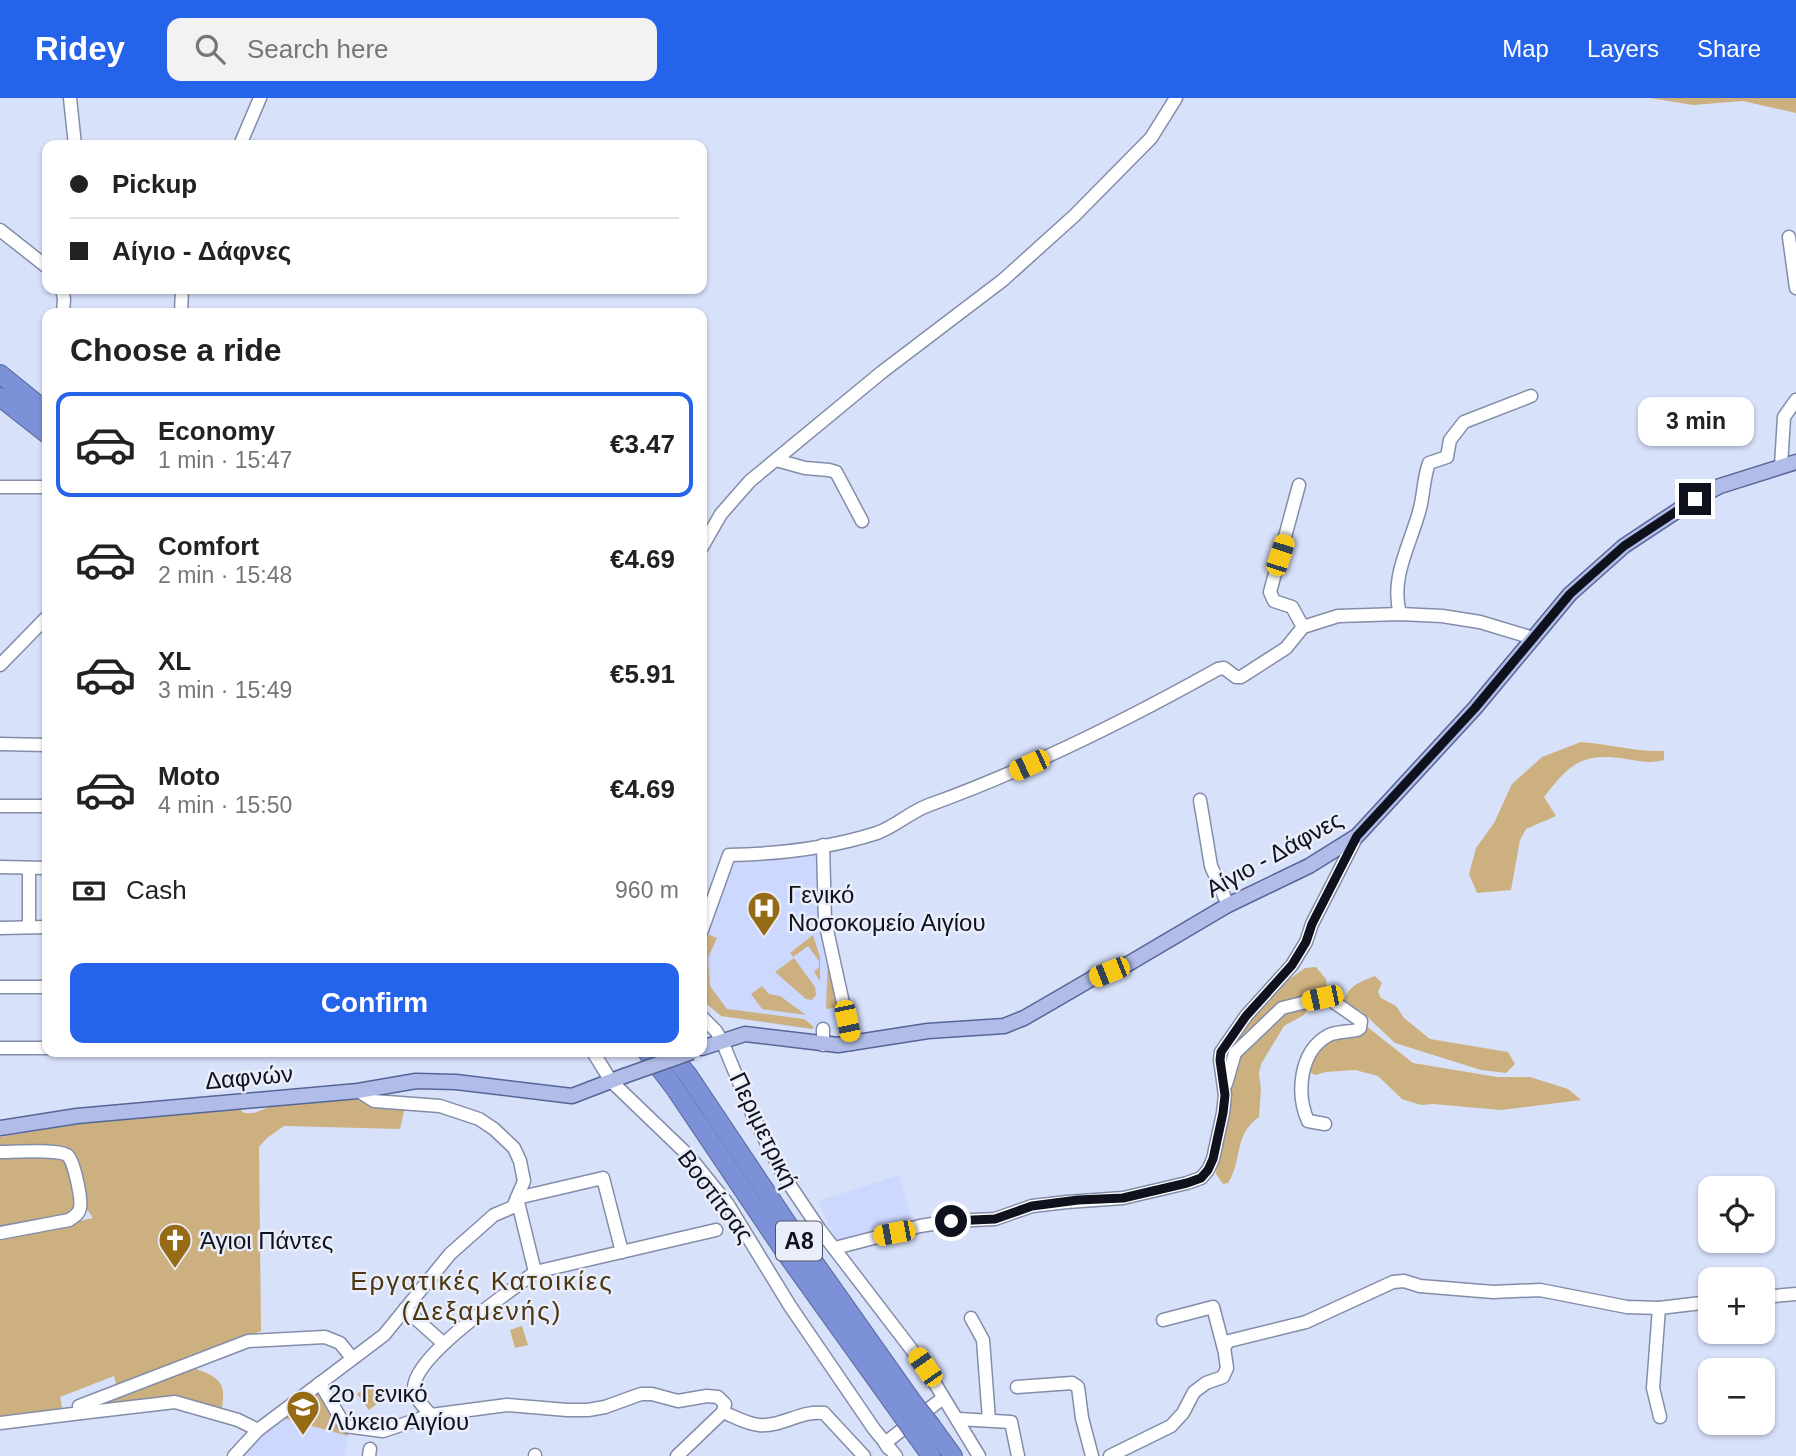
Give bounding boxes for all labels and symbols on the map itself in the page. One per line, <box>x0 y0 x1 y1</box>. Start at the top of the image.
callout: 3 min <box>1637 398 1753 446</box>
route end <box>1679 483 1711 515</box>
car <box>1264 532 1297 578</box>
car <box>1006 747 1053 783</box>
street label: Αίγιο - Δάφνες <box>1201 805 1347 903</box>
place label: Γενικό Νοσοκομείο Αιγίου <box>788 881 986 936</box>
hospital icon: Γενικό Νοσοκομείο Αιγίου <box>745 889 783 938</box>
car <box>1086 954 1133 990</box>
car <box>1300 983 1345 1013</box>
car <box>833 998 862 1044</box>
street label: Δαφνών <box>204 1060 294 1094</box>
street label: Περιμετρική <box>724 1068 804 1192</box>
street label: Βοστίτσας <box>673 1145 759 1247</box>
route start <box>935 1205 967 1237</box>
car <box>872 1219 917 1247</box>
church icon: Άγιοι Πάντες <box>156 1221 194 1270</box>
road number: Α8 <box>776 1222 822 1260</box>
place label: Άγιοι Πάντες <box>200 1227 333 1254</box>
district label: Εργατικές Κατοικίες (Δεξαμενής) <box>350 1266 614 1326</box>
car <box>905 1344 946 1390</box>
place label: 2ο Γενικό Λύκειο Αιγίου <box>328 1380 469 1435</box>
school or university icon: 2ο Γενικό Λύκειο Αιγίου <box>284 1388 322 1437</box>

